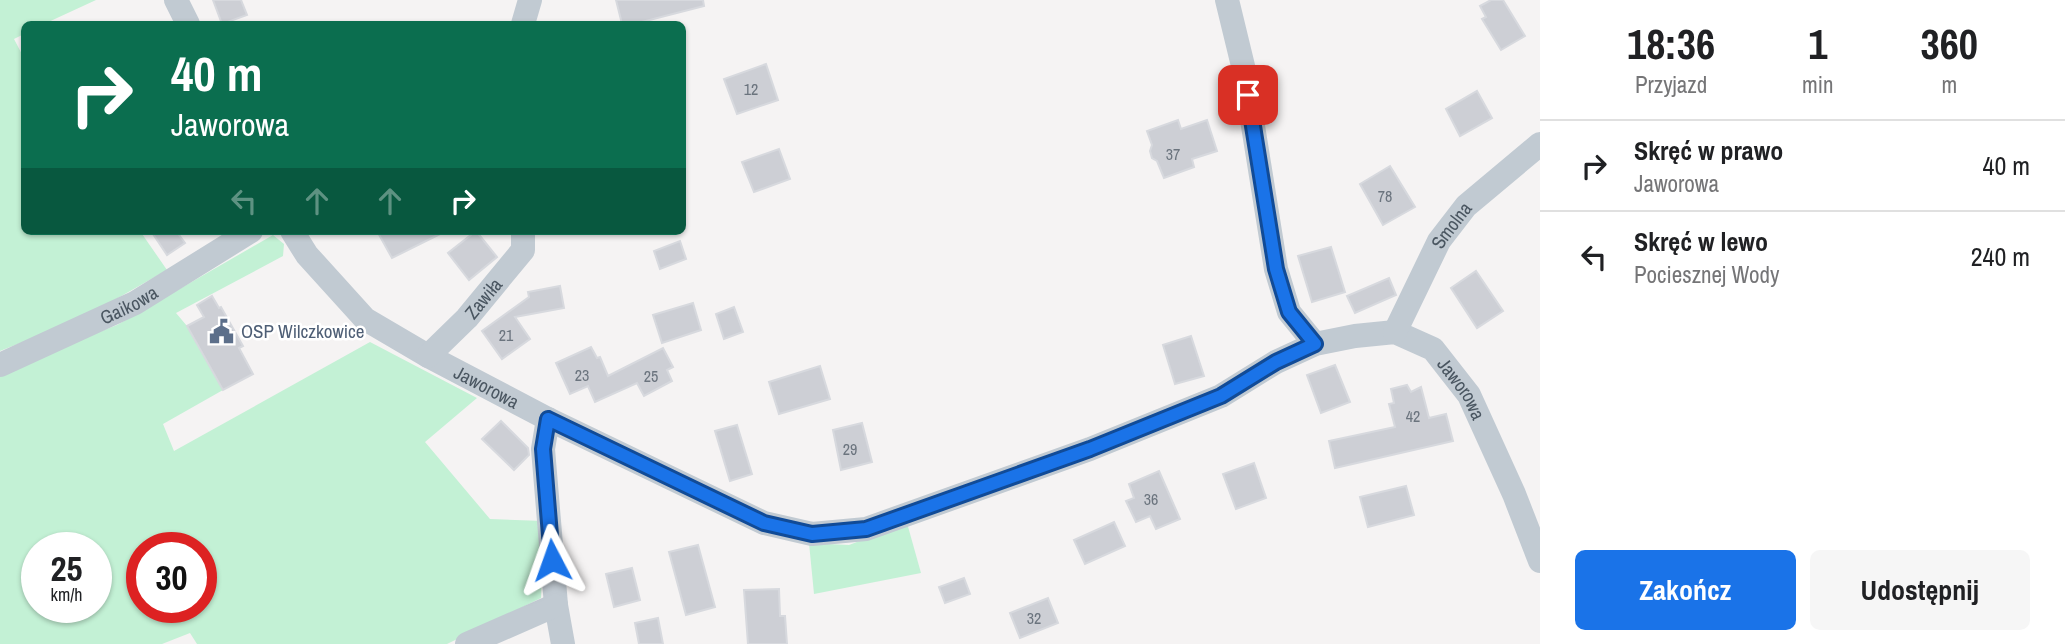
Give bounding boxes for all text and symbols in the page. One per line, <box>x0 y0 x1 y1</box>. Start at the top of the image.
text: 18:36 <box>1627 16 1715 72</box>
text: 1 <box>1808 16 1827 72</box>
text: 360 <box>1921 16 1978 72</box>
text: 40 m <box>171 40 263 106</box>
icon: right <box>56 49 147 140</box>
pin <box>1218 65 1278 125</box>
text: Przyjazd <box>1635 69 1707 100</box>
text: min <box>1802 69 1834 100</box>
text: m <box>1941 69 1957 100</box>
icon: arrive <box>1229 76 1267 114</box>
house number: 12 <box>744 78 758 100</box>
text: Jaworowa <box>171 103 289 146</box>
text: Skręć w prawo <box>1634 133 1783 168</box>
house number: 37 <box>1166 143 1180 165</box>
icon: right <box>1575 147 1613 185</box>
text: 40 m <box>1983 148 2030 183</box>
text: Jaworowa <box>1634 168 1719 199</box>
icon: left <box>225 182 263 220</box>
icon: ahead <box>298 182 336 220</box>
icon: ahead <box>371 182 409 220</box>
icon: right <box>444 182 482 220</box>
house number: 78 <box>1378 185 1392 207</box>
street label: Smolna <box>1424 196 1478 253</box>
text: Skręć w lewo <box>1634 224 1768 259</box>
icon: left <box>1575 238 1613 276</box>
text: 240 m <box>1971 239 2030 274</box>
text: Pociesznej Wody <box>1634 259 1779 290</box>
street label: Zawiła <box>459 272 508 324</box>
street label: Gaikowa <box>96 279 163 330</box>
public building icon: OSP Wilczkowice <box>207 317 235 345</box>
place label: OSP Wilczkowice <box>241 318 365 344</box>
house number: 21 <box>499 324 514 346</box>
street label: Jaworowa <box>1431 352 1492 424</box>
street label: Jaworowa <box>450 359 524 415</box>
house number: 23 <box>575 364 589 386</box>
house number: 25 <box>644 365 658 387</box>
house number: 42 <box>1406 405 1420 427</box>
house number: 29 <box>843 438 857 460</box>
house number: 36 <box>1144 488 1158 510</box>
position arrow <box>515 523 589 597</box>
speed limit sign: 30 <box>126 532 217 623</box>
text: 25 <box>51 545 82 592</box>
button: Zakończ <box>1575 550 1796 630</box>
button: Udostępnij <box>1810 550 2030 630</box>
text: km/h <box>51 582 83 607</box>
house number: 32 <box>1027 607 1041 629</box>

